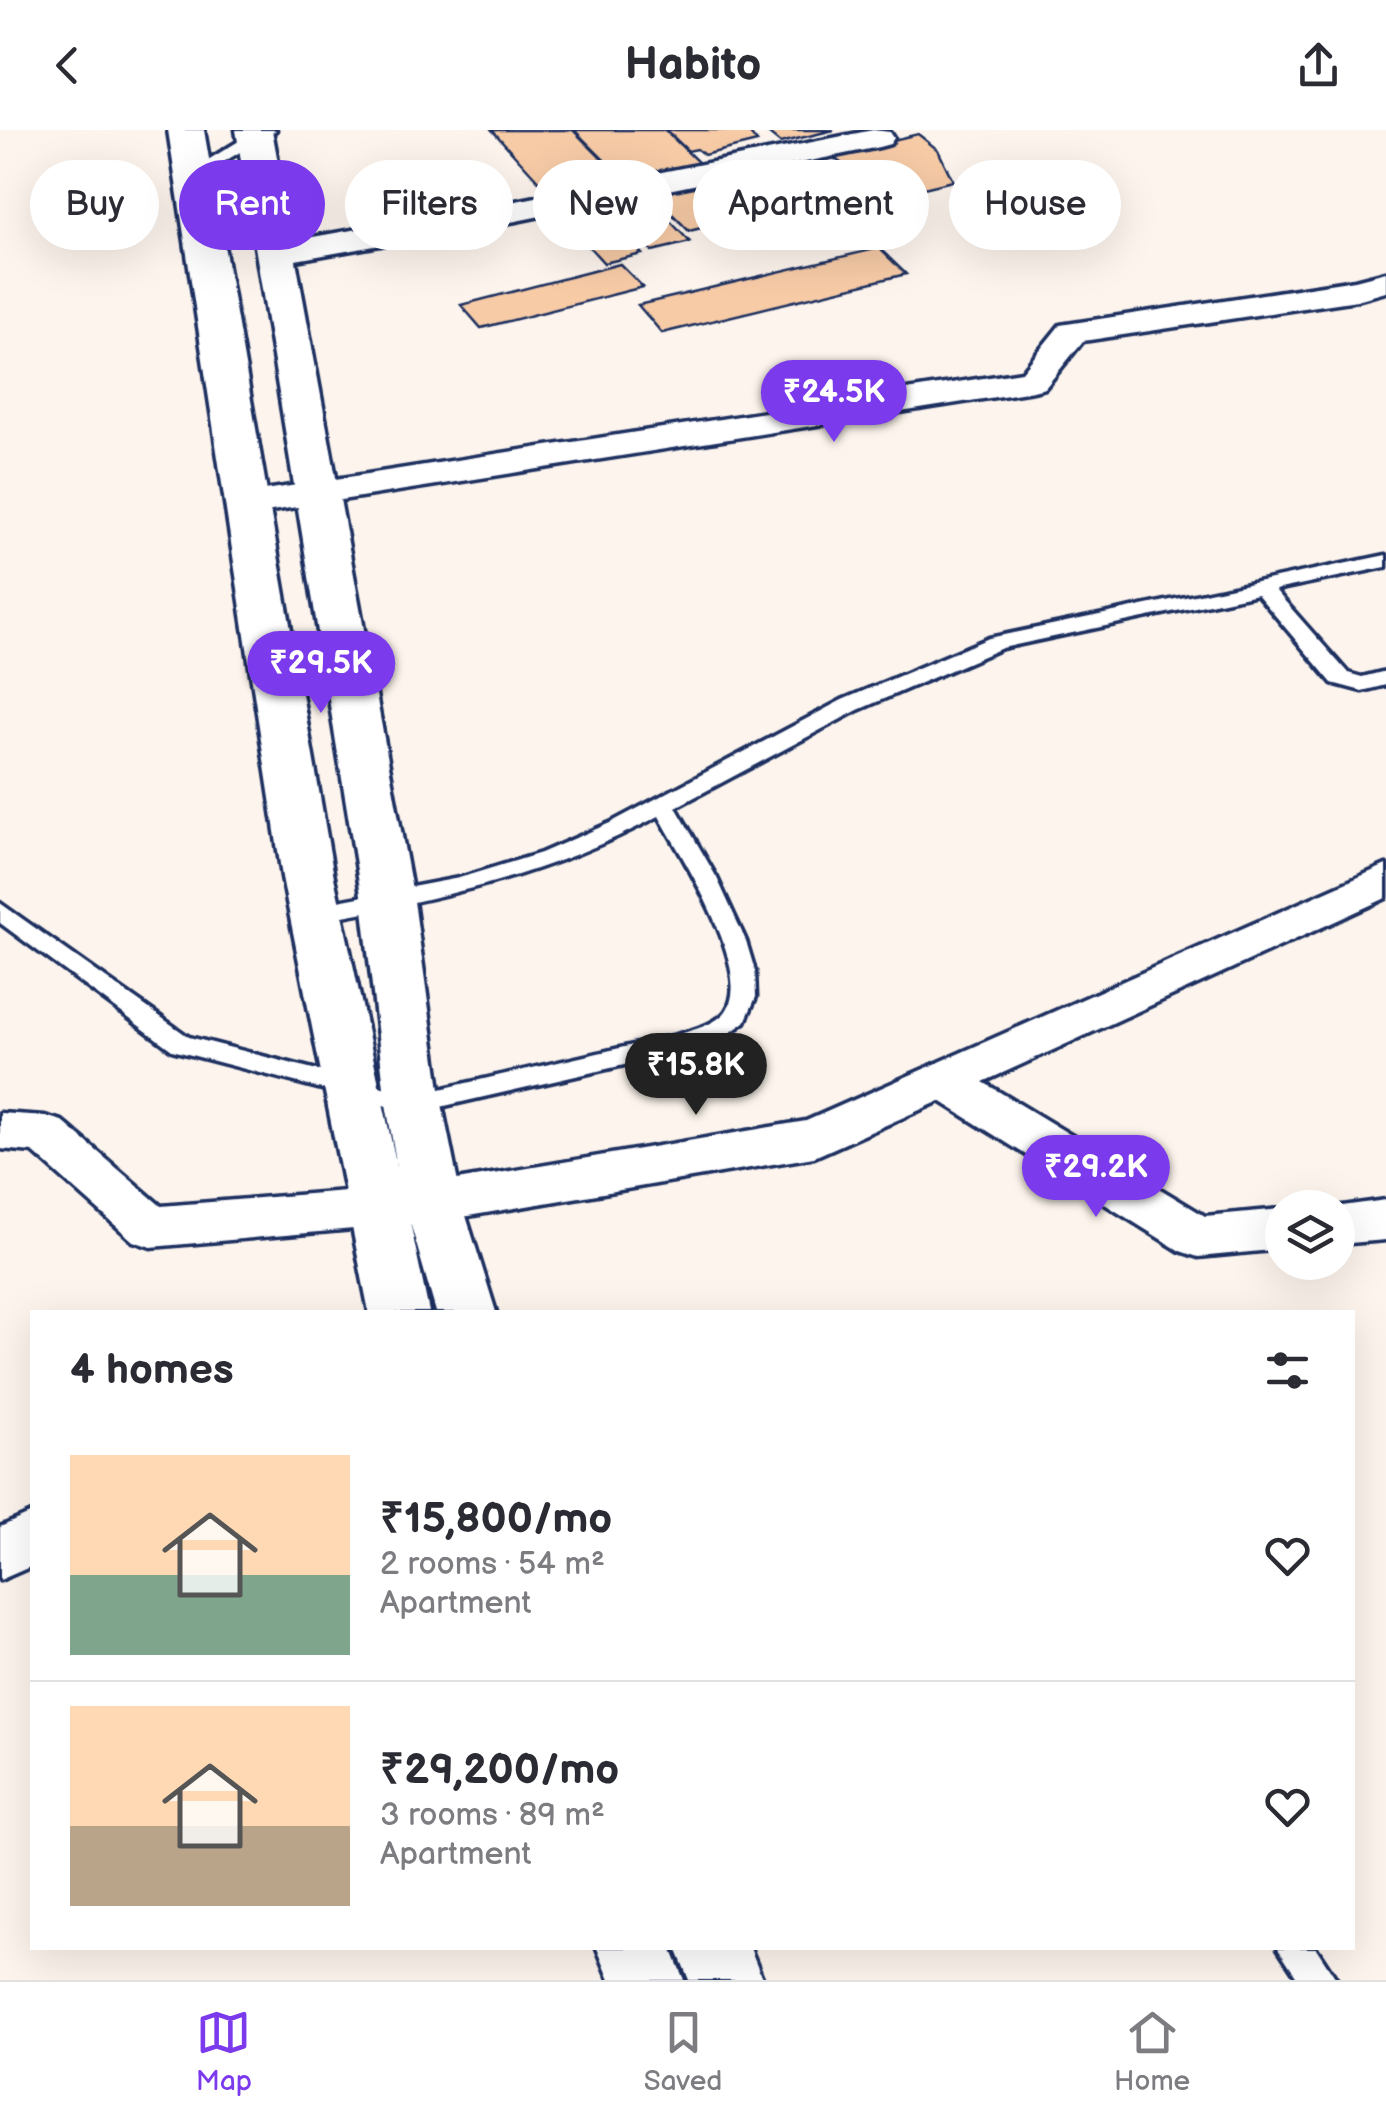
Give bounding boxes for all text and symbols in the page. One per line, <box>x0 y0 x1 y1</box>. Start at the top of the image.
icon: back <box>40 38 95 93</box>
text: Habito <box>625 38 761 93</box>
icon: share <box>1291 38 1346 93</box>
chip: Buy <box>30 160 159 250</box>
chip: Rent <box>179 160 325 250</box>
chip: Filters <box>345 160 513 250</box>
chip: New <box>533 160 673 250</box>
chip: Apartment <box>693 160 929 250</box>
chip: House <box>949 160 1121 250</box>
pin: ₹24.5K <box>753 360 915 445</box>
text: ₹24.5K <box>783 373 885 412</box>
pin: ₹29.5K <box>240 631 402 716</box>
text: ₹29.5K <box>269 644 373 683</box>
pin: ₹15.8K <box>615 1033 777 1118</box>
text: ₹15.8K <box>647 1046 745 1085</box>
pin: ₹29.2K <box>1015 1135 1177 1220</box>
text: ₹29.2K <box>1044 1148 1148 1187</box>
map controls <box>1265 1190 1355 1280</box>
button: layers <box>1265 1190 1355 1280</box>
icon: filters <box>1260 1343 1315 1398</box>
text: 4 homes <box>70 1345 234 1396</box>
text: ₹15,800/mo <box>380 1494 612 1545</box>
icon: home <box>150 1495 270 1615</box>
icon: heart <box>1260 1528 1315 1583</box>
text: 2 rooms · 54 m² <box>380 1545 605 1584</box>
text: Apartment <box>380 1584 531 1623</box>
text: ₹29,200/mo <box>380 1745 619 1796</box>
icon: home <box>150 1746 270 1866</box>
icon: heart <box>1260 1779 1315 1834</box>
text: 3 rooms · 89 m² <box>380 1796 605 1835</box>
text: Apartment <box>380 1835 531 1874</box>
tab: Map <box>196 2005 252 2098</box>
tab: Saved <box>644 2005 722 2098</box>
tab: Home <box>1114 2005 1190 2098</box>

